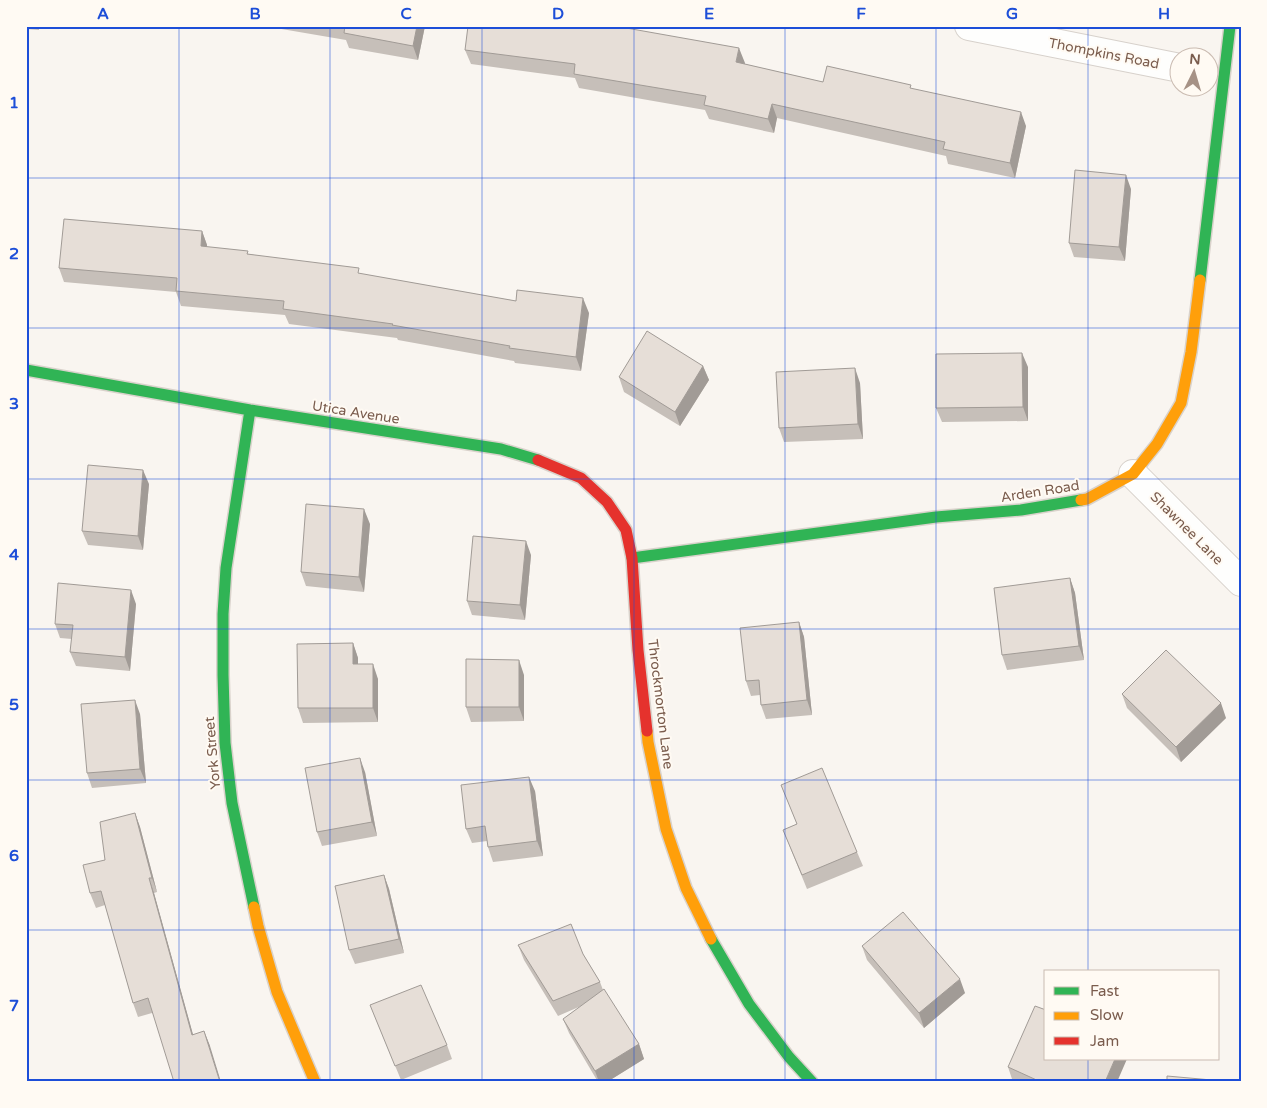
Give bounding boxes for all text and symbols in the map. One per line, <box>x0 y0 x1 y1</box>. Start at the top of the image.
text: A <box>97 4 109 24</box>
text: B <box>249 4 261 24</box>
text: C <box>400 4 412 24</box>
text: D <box>552 4 564 24</box>
text: E <box>704 4 714 24</box>
text: F <box>856 4 866 24</box>
text: G <box>1006 4 1018 24</box>
text: H <box>1158 4 1170 24</box>
street label: Thompkins Road <box>1047 34 1161 73</box>
north arrow <box>1170 48 1220 98</box>
text: N <box>1189 51 1201 69</box>
text: 1 <box>9 93 19 113</box>
text: 2 <box>9 244 19 264</box>
text: 3 <box>9 394 19 414</box>
street label: Utica Avenue <box>311 397 401 428</box>
street label: Arden Road <box>999 477 1081 506</box>
street label: Shawnee Lane <box>1147 488 1227 568</box>
text: 4 <box>9 545 19 565</box>
street label: Throckmorton Lane <box>644 638 677 770</box>
text: 5 <box>9 695 19 715</box>
street label: York Street <box>201 715 224 790</box>
text: 6 <box>9 846 19 866</box>
legend <box>1044 970 1220 1060</box>
text: Fast <box>1090 982 1120 1000</box>
text: 7 <box>9 996 19 1016</box>
text: Slow <box>1090 1006 1124 1024</box>
text: Jam <box>1090 1032 1119 1050</box>

